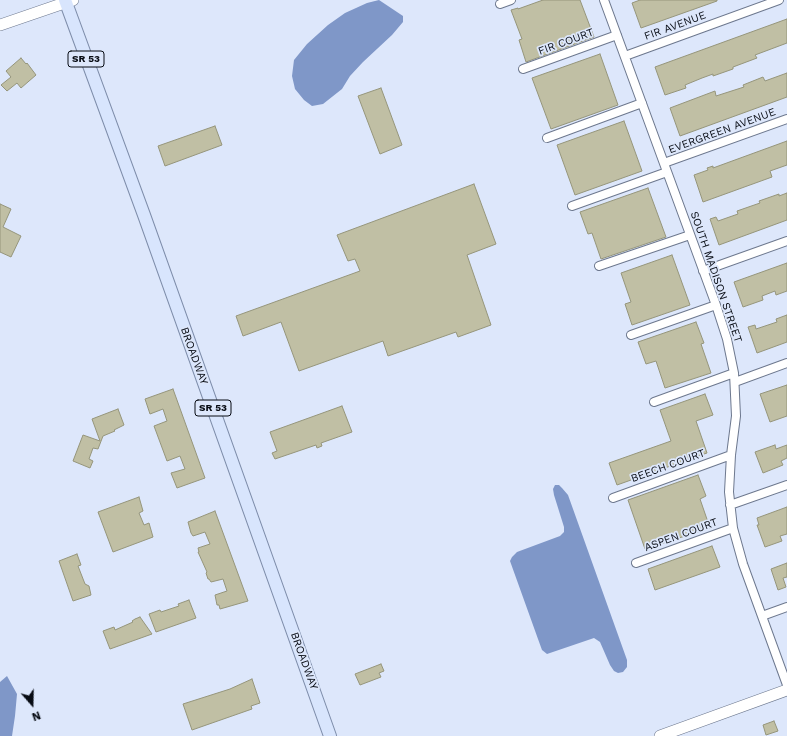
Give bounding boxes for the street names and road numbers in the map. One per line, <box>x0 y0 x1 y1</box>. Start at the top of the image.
street label: FIR AVENUE <box>642 9 708 43</box>
street label: FIR COURT <box>536 26 596 58</box>
road number: SR 53 <box>68 51 104 67</box>
street label: EVERGREEN AVENUE <box>667 105 777 157</box>
street label: SOUTH MADISON STREET <box>687 210 745 344</box>
street label: BROADWAY <box>177 325 211 387</box>
road number: SR 53 <box>195 400 231 416</box>
street label: BEECH COURT <box>629 447 707 485</box>
street label: ASPEN COURT <box>643 516 719 554</box>
street label: BROADWAY <box>287 630 321 692</box>

